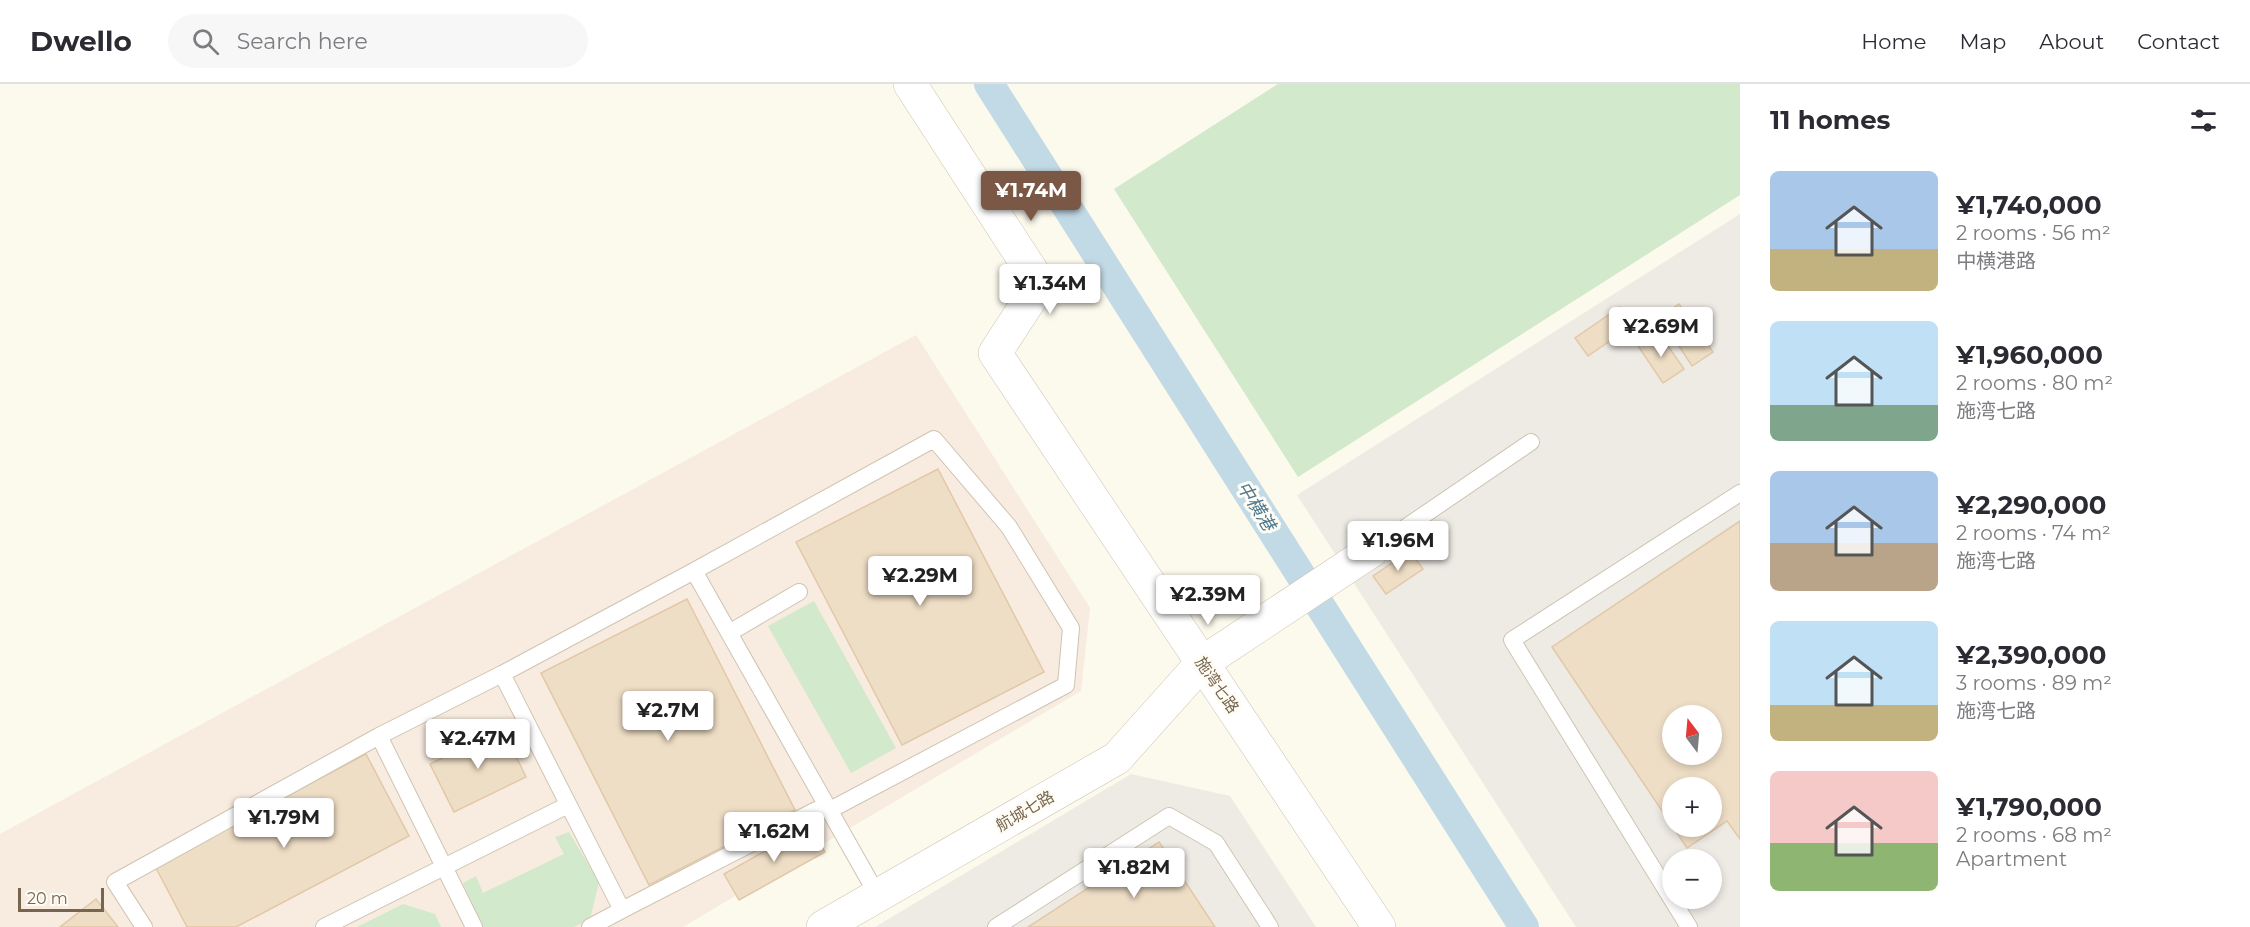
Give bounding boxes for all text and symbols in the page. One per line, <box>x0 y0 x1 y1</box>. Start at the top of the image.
search box <box>168 14 588 68</box>
text: Dwello <box>30 24 132 58</box>
icon: search <box>189 25 222 58</box>
text: Search here <box>237 28 368 55</box>
text: Home <box>1861 29 1926 54</box>
text: Map <box>1959 29 2006 54</box>
text: About <box>2039 29 2104 54</box>
text: Contact <box>2137 29 2220 54</box>
text: 11 homes <box>1770 104 1890 136</box>
icon: filters <box>2187 104 2220 137</box>
pin: ¥1.74M <box>982 171 1080 222</box>
text: ¥1.74M <box>995 178 1067 202</box>
text: ¥1,740,000 <box>1956 189 2102 221</box>
icon: home <box>1818 195 1890 267</box>
text: 2 rooms · 56 m² <box>1956 221 2111 245</box>
text: 中横港路 <box>1956 249 2036 273</box>
pin: ¥1.34M <box>1001 264 1099 315</box>
text: ¥1.34M <box>1013 271 1087 295</box>
pin: ¥2.69M <box>1612 307 1710 358</box>
text: ¥2.69M <box>1623 314 1699 338</box>
text: ¥1,960,000 <box>1956 339 2103 371</box>
icon: home <box>1818 345 1890 417</box>
text: 2 rooms · 80 m² <box>1956 371 2113 395</box>
text: 施湾七路 <box>1956 399 2036 423</box>
water label: 中横港 <box>1232 477 1281 537</box>
text: ¥2,290,000 <box>1956 489 2106 521</box>
icon: home <box>1818 495 1890 567</box>
pin: ¥1.96M <box>1349 521 1447 572</box>
text: 2 rooms · 74 m² <box>1956 521 2111 545</box>
text: ¥1.96M <box>1362 528 1434 552</box>
text: 施湾七路 <box>1956 549 2036 573</box>
pin: ¥2.29M <box>871 556 969 607</box>
text: ¥2.29M <box>882 563 958 587</box>
pin: ¥2.39M <box>1159 575 1257 626</box>
text: ¥2.39M <box>1170 582 1246 606</box>
text: ¥2,390,000 <box>1956 639 2107 671</box>
icon: home <box>1818 645 1890 717</box>
street label: 施湾七路 <box>1191 653 1243 717</box>
text: 3 rooms · 89 m² <box>1956 671 2112 695</box>
pin: ¥2.7M <box>626 691 710 742</box>
text: ¥2.7M <box>636 698 700 722</box>
text: 施湾七路 <box>1956 699 2036 723</box>
north arrow <box>1662 705 1722 765</box>
map controls <box>1662 705 1722 909</box>
pin: ¥2.47M <box>429 719 527 770</box>
text: ¥2.47M <box>440 726 516 750</box>
button: + <box>1662 777 1722 837</box>
street label: 航城七路 <box>993 787 1057 835</box>
text: ¥1,790,000 <box>1956 791 2102 823</box>
icon: home <box>1818 795 1890 867</box>
pin: ¥1.79M <box>235 798 333 849</box>
text: ¥1.79M <box>248 805 320 829</box>
pin: ¥1.62M <box>725 812 823 863</box>
text: ¥1.62M <box>738 819 810 843</box>
text: 2 rooms · 68 m² <box>1956 823 2112 847</box>
text: Apartment <box>1956 847 2067 871</box>
pin: ¥1.82M <box>1085 848 1183 899</box>
button: − <box>1662 849 1722 909</box>
text: ¥1.82M <box>1098 855 1170 879</box>
scale bar <box>18 885 104 912</box>
text: 20 m <box>27 889 68 908</box>

